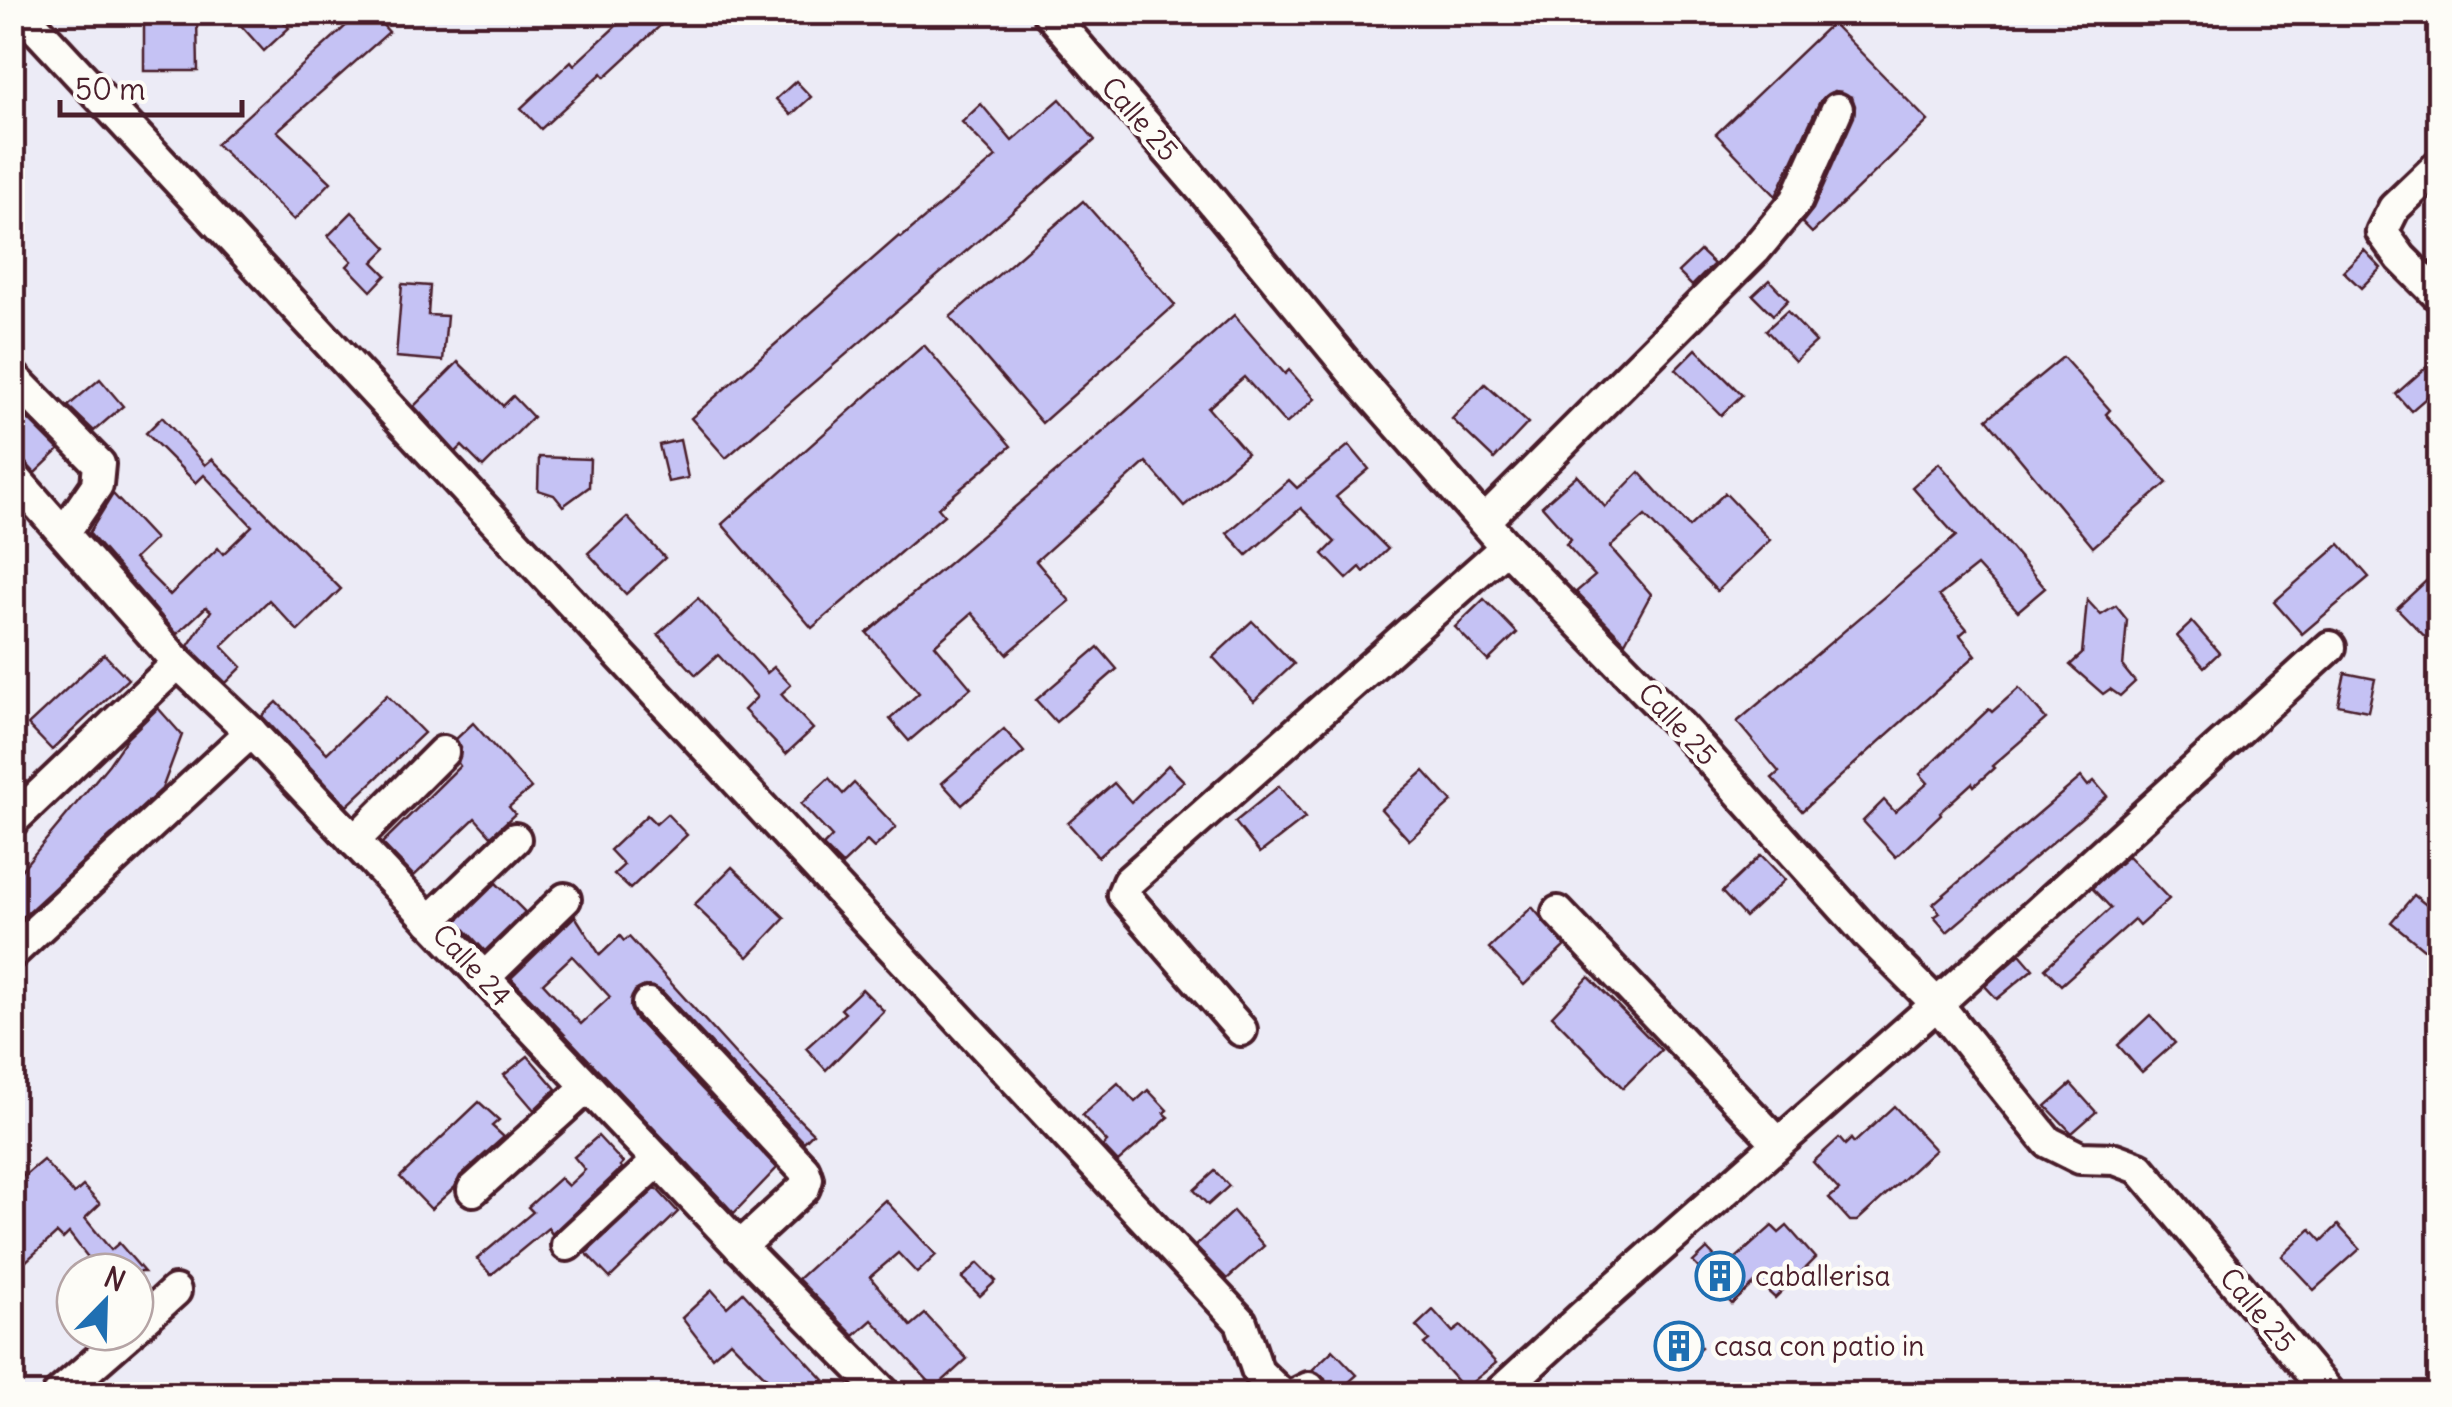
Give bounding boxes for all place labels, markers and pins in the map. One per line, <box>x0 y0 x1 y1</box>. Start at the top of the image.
building icon: caballerisa <box>1694 1250 1746 1302</box>
place label: caballerisa <box>1755 1258 1891 1294</box>
building icon: casa con patio in <box>1653 1320 1705 1372</box>
place label: casa con patio in <box>1714 1328 1925 1364</box>

